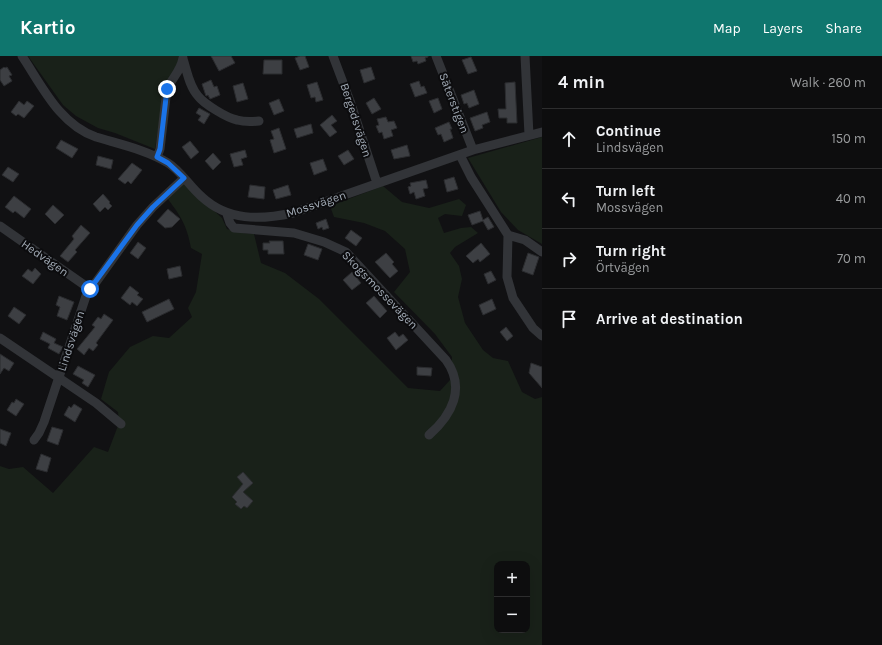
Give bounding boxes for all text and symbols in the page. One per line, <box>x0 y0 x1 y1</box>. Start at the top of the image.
text: Kartio <box>20 17 75 39</box>
text: Map <box>713 20 741 37</box>
text: Layers <box>763 20 803 37</box>
text: Share <box>825 20 862 37</box>
street label: Säterstigen <box>436 71 472 135</box>
text: 4 min <box>558 72 605 92</box>
text: Walk · 260 m <box>790 75 866 90</box>
route end <box>158 80 176 98</box>
street label: Bergedsvägen <box>337 81 375 159</box>
text: Continue <box>596 122 661 140</box>
icon: ahead <box>558 128 580 150</box>
text: 150 m <box>831 131 866 146</box>
text: Lindsvägen <box>596 140 664 155</box>
text: Turn left <box>596 182 655 200</box>
street label: Mossvägen <box>284 188 348 220</box>
icon: left <box>558 188 580 210</box>
text: 40 m <box>836 191 866 206</box>
text: Mossvägen <box>596 200 663 215</box>
street label: Hedvägen <box>19 237 71 279</box>
text: Turn right <box>596 242 666 260</box>
street label: Skogsmossevägen <box>339 248 421 332</box>
icon: right <box>558 248 580 270</box>
text: 70 m <box>837 251 866 266</box>
text: Örtvägen <box>596 260 650 275</box>
route start <box>81 280 99 298</box>
icon: arrive <box>558 308 580 330</box>
street label: Lindsvägen <box>55 309 87 373</box>
text: Arrive at destination <box>596 310 743 328</box>
map controls <box>494 561 530 633</box>
button: + <box>494 561 530 597</box>
button: − <box>494 597 530 633</box>

